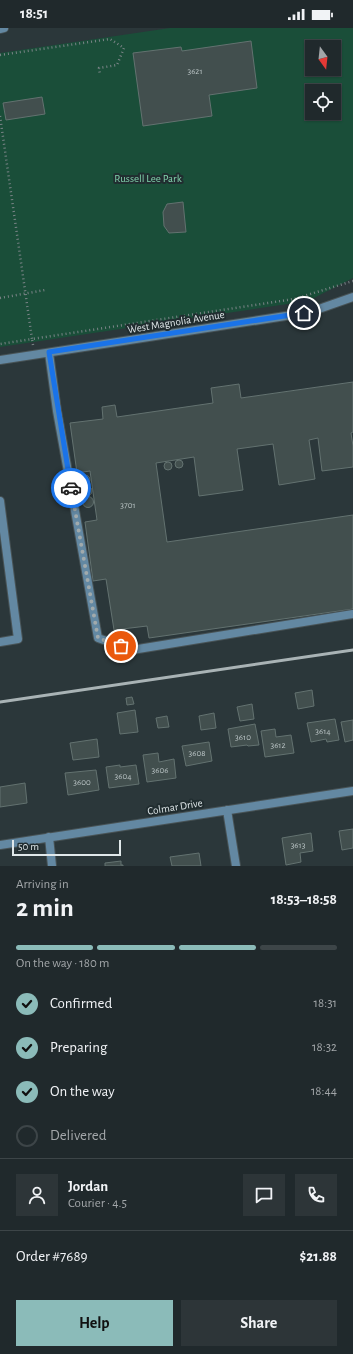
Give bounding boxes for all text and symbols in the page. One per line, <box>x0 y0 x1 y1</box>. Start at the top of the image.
text: 18:51 <box>20 6 48 21</box>
north arrow <box>305 40 341 76</box>
map controls <box>305 40 341 120</box>
house number: 3621 <box>187 67 203 76</box>
button: locate <box>305 84 341 120</box>
park label: Russell Lee Park <box>114 173 182 184</box>
pin <box>287 296 321 330</box>
icon: home <box>293 302 315 324</box>
street label: West Magnolia Avenue <box>127 309 225 335</box>
courier <box>51 468 91 508</box>
icon: car <box>60 477 82 499</box>
house number: 3701 <box>120 501 136 510</box>
pin <box>104 629 138 663</box>
icon: bag <box>110 635 132 657</box>
house number: 3614 <box>315 727 331 736</box>
house number: 3610 <box>235 733 251 742</box>
house number: 3612 <box>270 741 286 750</box>
house number: 3608 <box>189 749 205 758</box>
house number: 3606 <box>152 766 168 775</box>
house number: 3604 <box>114 772 132 781</box>
house number: 3600 <box>73 778 91 787</box>
street label: Colmar Drive <box>147 797 203 817</box>
scale bar <box>12 838 121 857</box>
text: 50 m <box>18 841 39 852</box>
house number: 3613 <box>291 841 306 850</box>
text: Arriving in <box>16 878 69 891</box>
text: 18:53–18:58 <box>271 892 337 907</box>
text: 2 min <box>16 895 74 921</box>
text: On the way · 180 m <box>16 957 109 970</box>
icon: check <box>16 993 38 1015</box>
text: Confirmed <box>50 996 112 1011</box>
text: 18:31 <box>314 997 337 1010</box>
icon: check <box>16 1037 38 1059</box>
text: Preparing <box>50 1040 107 1055</box>
text: 18:32 <box>312 1041 337 1054</box>
icon: check <box>16 1081 38 1103</box>
text: On the way <box>50 1084 115 1099</box>
text: 18:44 <box>311 1085 337 1098</box>
text: Delivered <box>50 1128 107 1143</box>
button: person <box>16 1174 58 1216</box>
button: chat <box>243 1174 285 1216</box>
button: phone <box>295 1174 337 1216</box>
text: Jordan <box>68 1179 108 1194</box>
text: Courier · 4.5 <box>68 1197 127 1210</box>
text: Order #7689 <box>16 1249 88 1264</box>
text: $21.88 <box>300 1249 337 1264</box>
button: Help <box>16 1300 173 1346</box>
button: Share <box>181 1300 337 1346</box>

